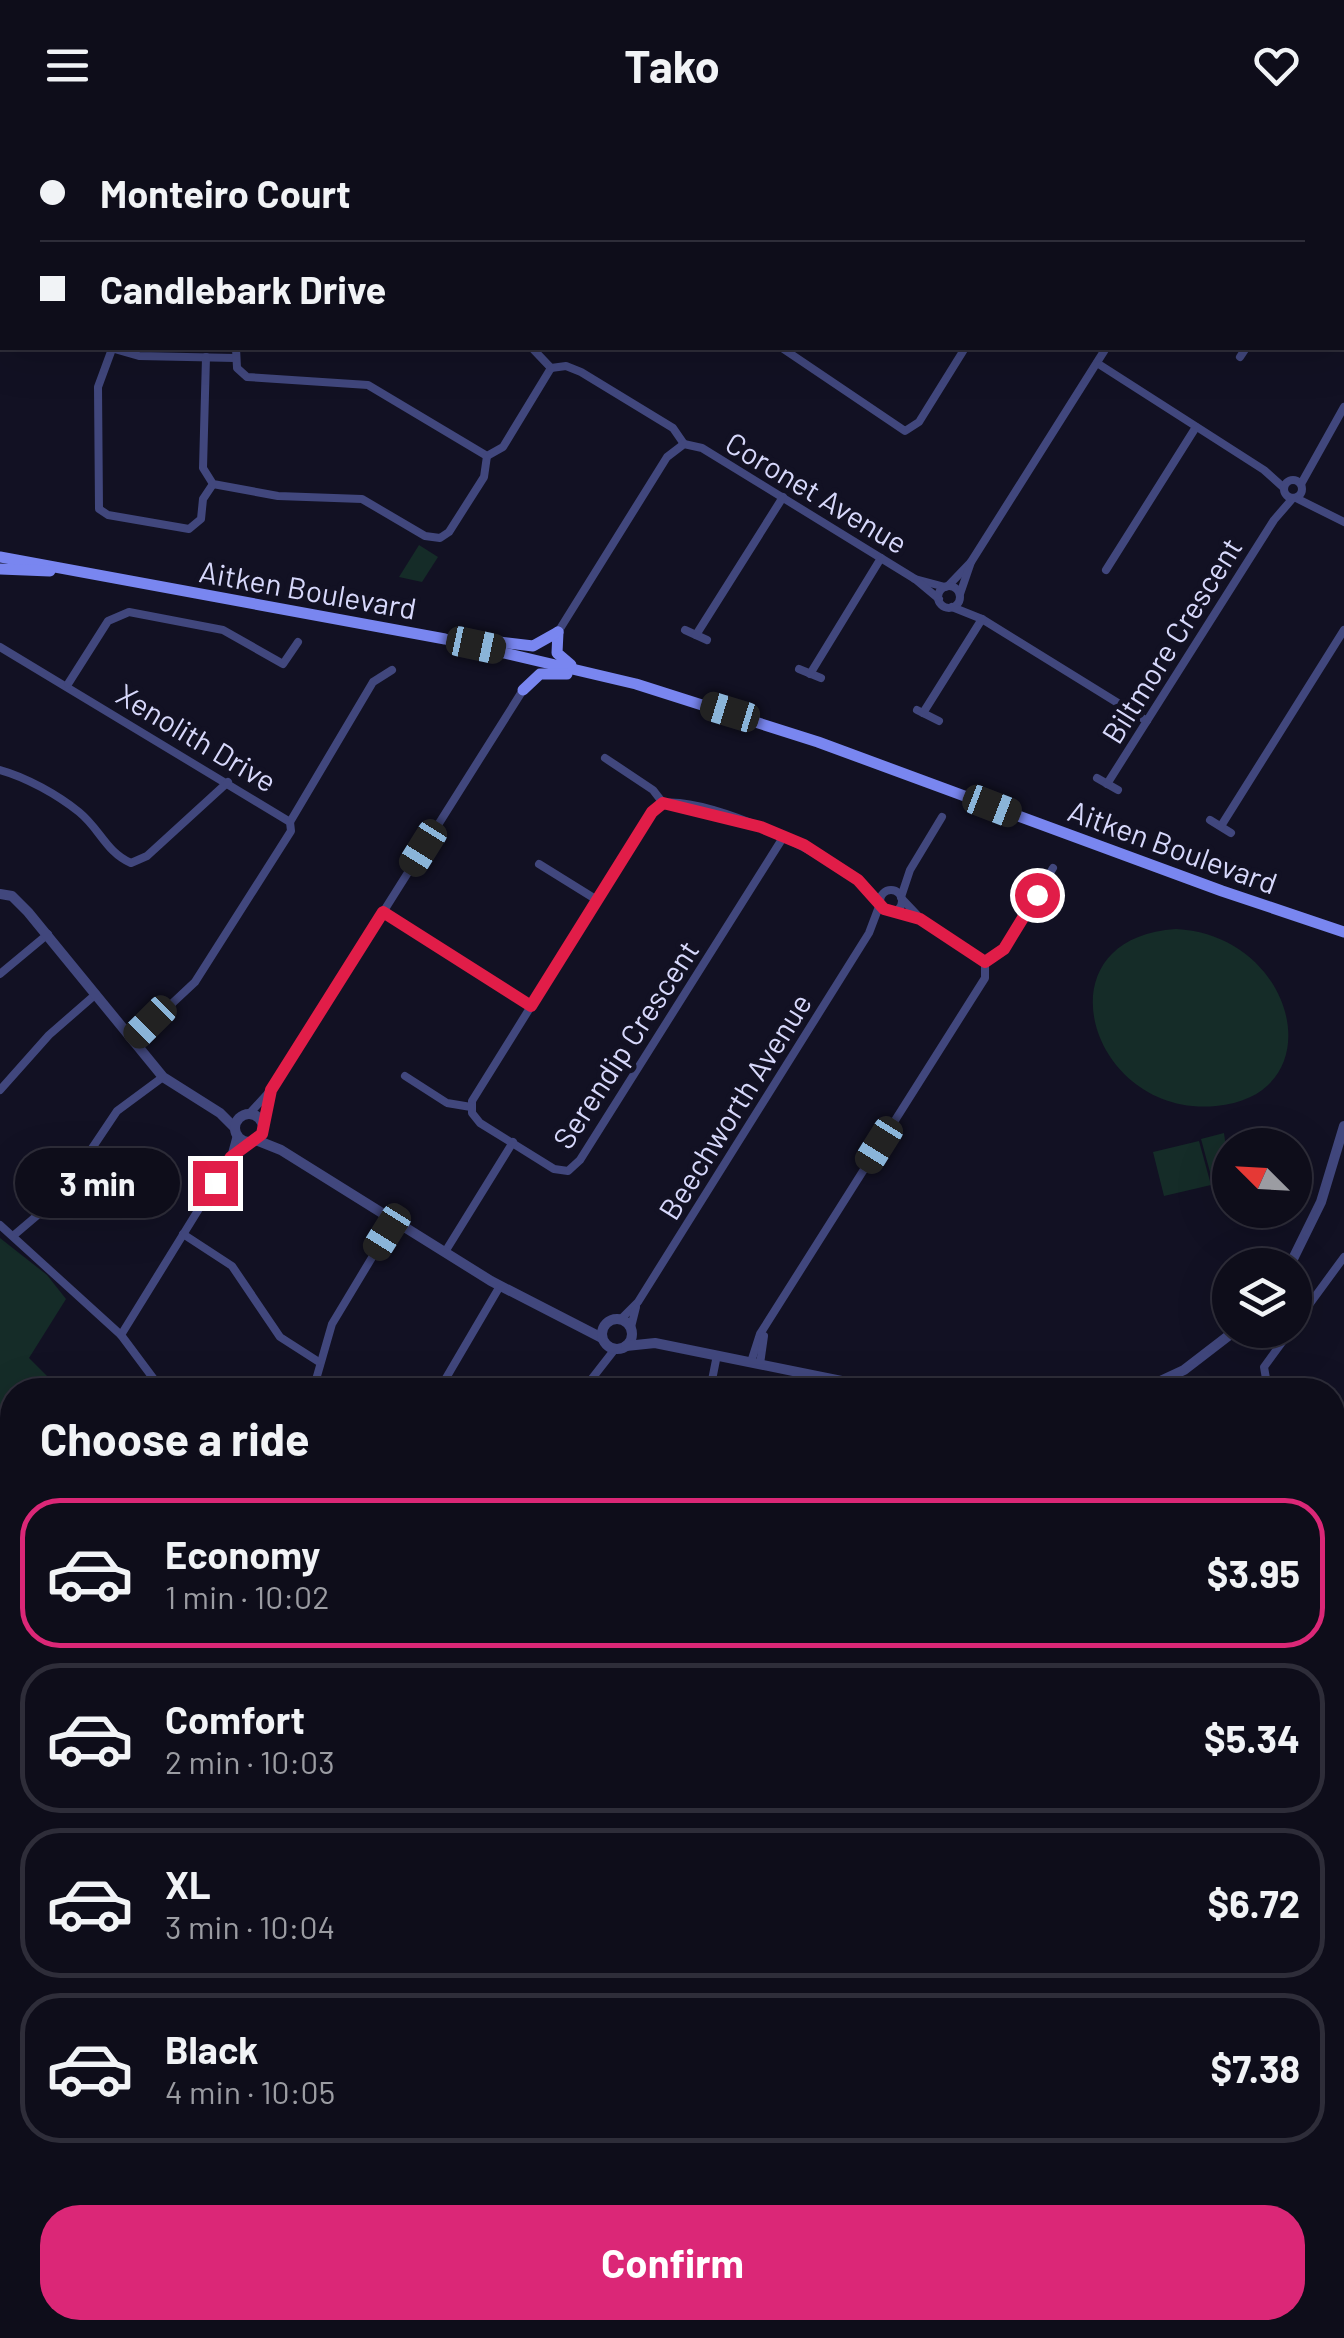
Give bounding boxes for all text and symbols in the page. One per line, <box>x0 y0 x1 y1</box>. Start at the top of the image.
icon: menu <box>40 38 95 93</box>
text: Tako <box>624 38 720 92</box>
icon: heart <box>1249 38 1304 93</box>
text: Monteiro Court <box>100 170 351 216</box>
text: Candlebark Drive <box>100 266 386 312</box>
street label: Coronet Avenue <box>720 424 914 560</box>
street label: Biltmore Crescent <box>1093 531 1249 749</box>
street label: Aitken Boulevard <box>197 552 419 626</box>
car <box>444 624 508 666</box>
street label: Xenolith Drive <box>111 675 283 799</box>
car <box>697 689 763 735</box>
car <box>959 781 1025 831</box>
street label: Aitken Boulevard <box>1064 792 1282 900</box>
car <box>394 815 452 881</box>
route start <box>1015 873 1060 918</box>
street label: Serendip Crescent <box>544 933 706 1155</box>
street label: Beechworth Avenue <box>650 986 818 1226</box>
car <box>118 990 182 1054</box>
car <box>850 1112 908 1178</box>
north arrow <box>1212 1128 1312 1228</box>
map controls <box>1212 1128 1312 1348</box>
callout: 3 min <box>15 1148 180 1218</box>
route end <box>193 1161 238 1206</box>
text: 3 min <box>59 1164 136 1202</box>
car <box>358 1199 416 1265</box>
button: layers <box>1212 1248 1312 1348</box>
text: Choose a ride <box>40 1411 310 1465</box>
icon: car <box>45 1528 135 1618</box>
text: Economy <box>165 1531 320 1577</box>
text: $3.95 <box>1207 1550 1300 1596</box>
text: 1 min · 10:02 <box>165 1577 329 1615</box>
icon: car <box>45 1693 135 1783</box>
text: Comfort <box>165 1696 305 1742</box>
text: $5.34 <box>1204 1715 1300 1761</box>
text: 2 min · 10:03 <box>165 1742 335 1780</box>
icon: car <box>45 1858 135 1948</box>
text: XL <box>165 1861 211 1907</box>
text: $6.72 <box>1207 1880 1300 1926</box>
text: 3 min · 10:04 <box>165 1907 335 1945</box>
icon: car <box>45 2023 135 2113</box>
text: Black <box>165 2026 259 2072</box>
text: $7.38 <box>1211 2045 1300 2091</box>
text: 4 min · 10:05 <box>165 2072 335 2110</box>
button: Confirm <box>40 2205 1305 2320</box>

